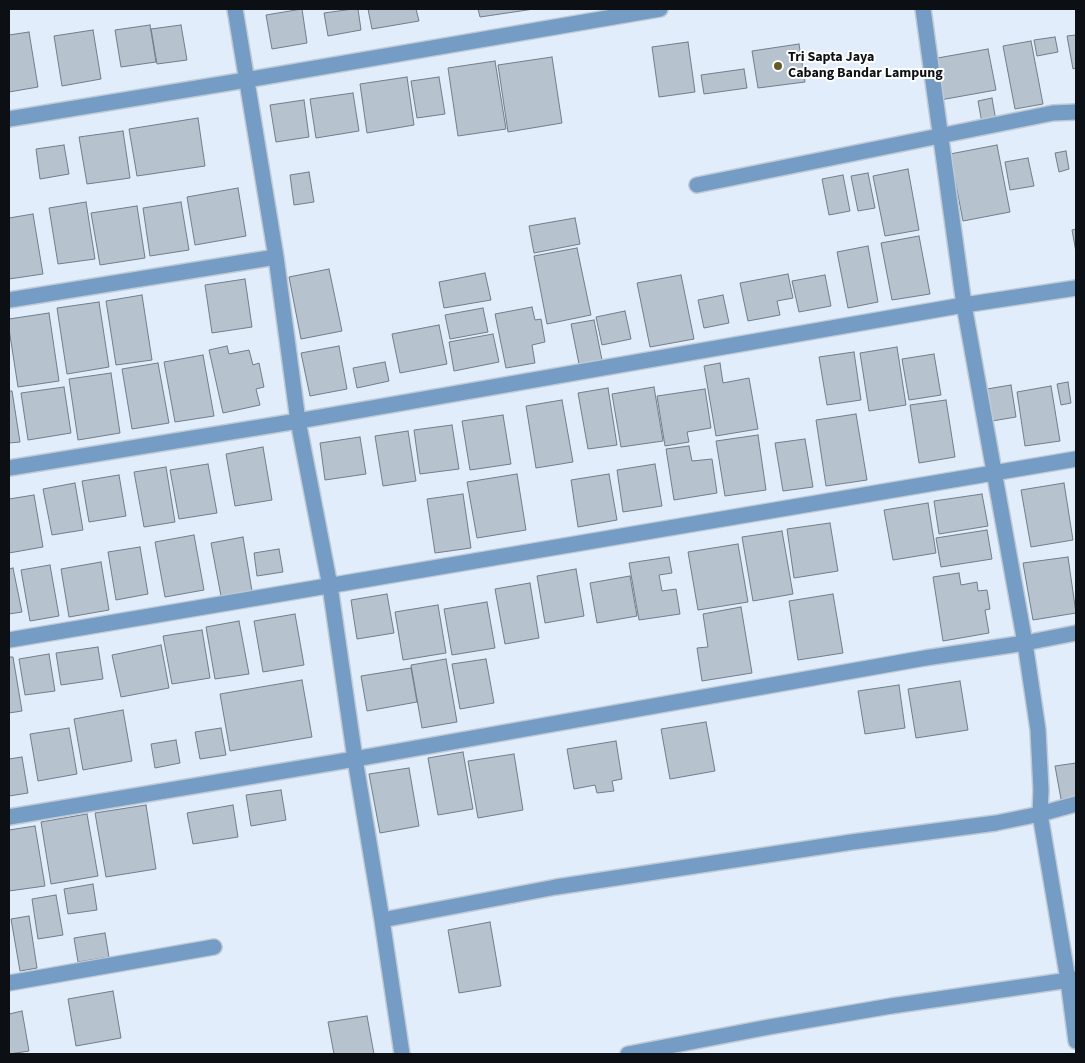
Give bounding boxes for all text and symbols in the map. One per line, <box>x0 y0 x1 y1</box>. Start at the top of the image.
place label: Tri Sapta Jaya Cabang Bandar Lampung <box>788 50 943 82</box>
marker: Tri Sapta Jaya Cabang Bandar Lampung <box>772 60 784 72</box>

